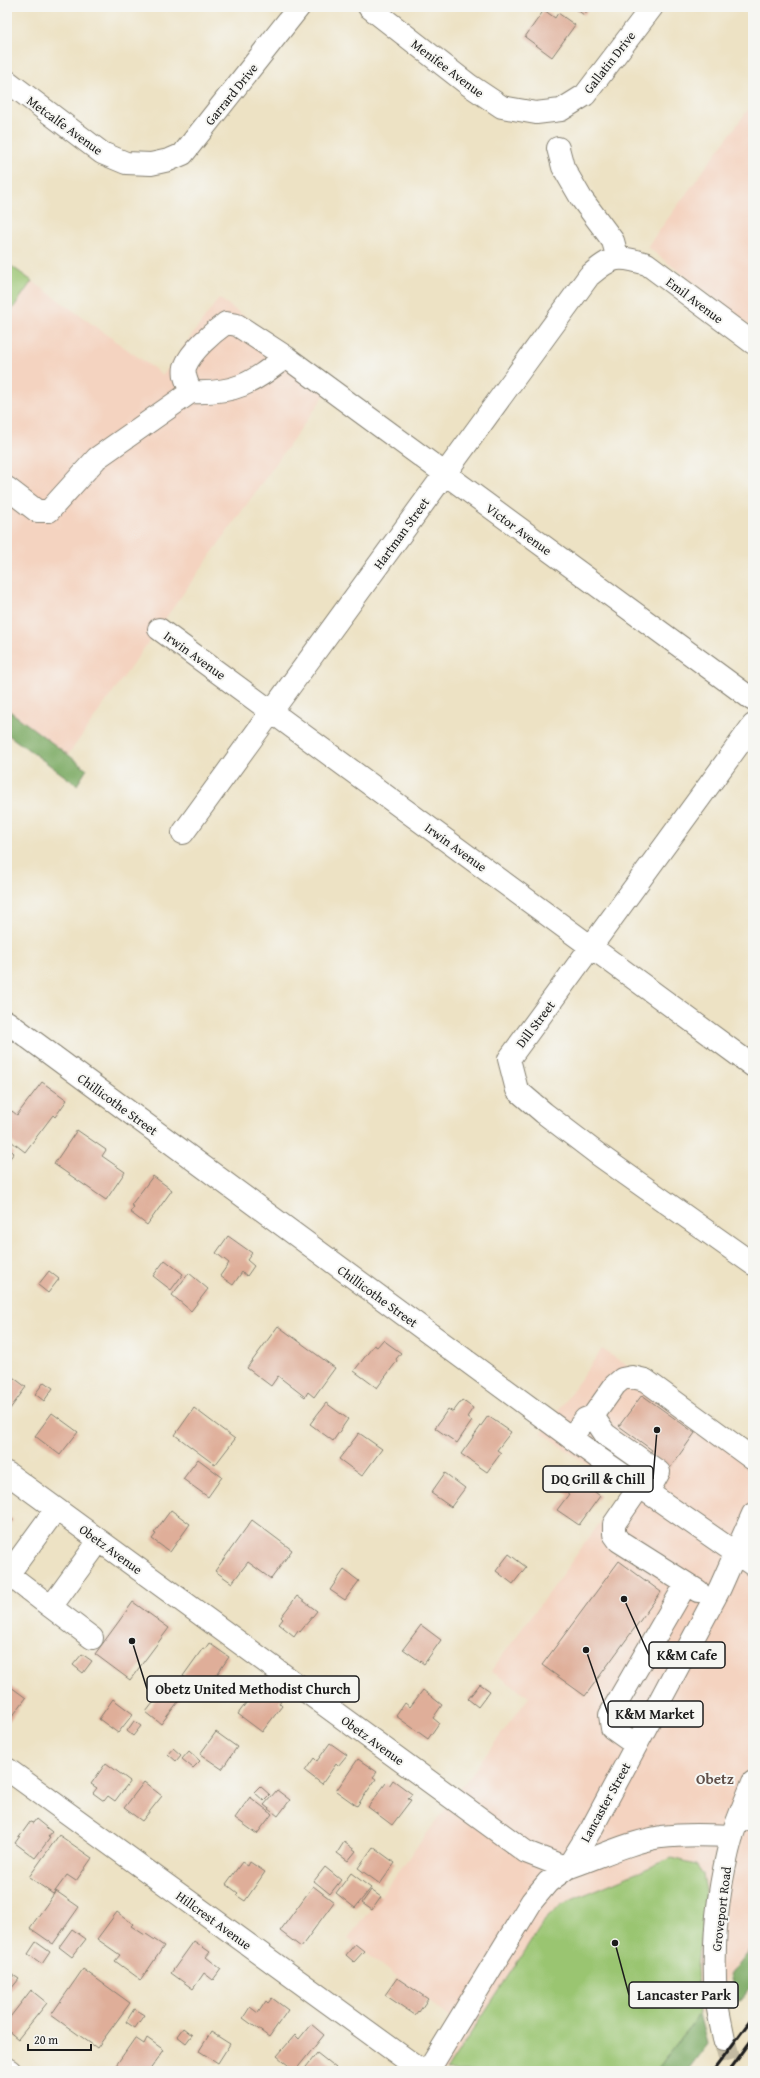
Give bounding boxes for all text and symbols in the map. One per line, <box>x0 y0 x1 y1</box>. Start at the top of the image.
street label: Gallatin Drive <box>579 27 640 98</box>
street label: Menifee Avenue <box>407 35 488 102</box>
street label: Garrard Drive <box>200 59 262 129</box>
street label: Metcalfe Avenue <box>23 91 107 160</box>
street label: Emil Avenue <box>662 273 727 328</box>
street label: Hartman Street <box>369 493 434 573</box>
street label: Victor Avenue <box>482 499 556 560</box>
street label: Irwin Avenue <box>160 626 230 684</box>
street label: Irwin Avenue <box>421 818 491 876</box>
street label: Dill Street <box>511 996 560 1052</box>
street label: Chillicothe Street <box>74 1069 162 1140</box>
street label: Chillicothe Street <box>334 1261 422 1332</box>
callout: DQ Grill & Chill <box>543 1466 653 1492</box>
text: DQ Grill & Chill <box>551 1469 646 1489</box>
street label: Obetz Avenue <box>75 1520 146 1579</box>
callout: K&M Cafe <box>649 1642 725 1668</box>
text: K&M Cafe <box>657 1645 717 1665</box>
callout: Obetz United Methodist Church <box>147 1676 359 1702</box>
text: Obetz United Methodist Church <box>155 1679 351 1699</box>
callout: K&M Market <box>608 1701 703 1727</box>
text: K&M Market <box>615 1704 695 1724</box>
street label: Obetz Avenue <box>337 1711 408 1770</box>
street label: Lancaster Street <box>576 1759 635 1846</box>
district label: Obetz <box>696 1768 734 1789</box>
street label: Groveport Road <box>707 1866 736 1952</box>
street label: Hillcrest Avenue <box>172 1887 255 1954</box>
callout: Lancaster Park <box>629 1982 738 2008</box>
text: Lancaster Park <box>637 1985 732 2005</box>
scale bar <box>28 2026 91 2052</box>
text: 20 m <box>34 2031 58 2048</box>

